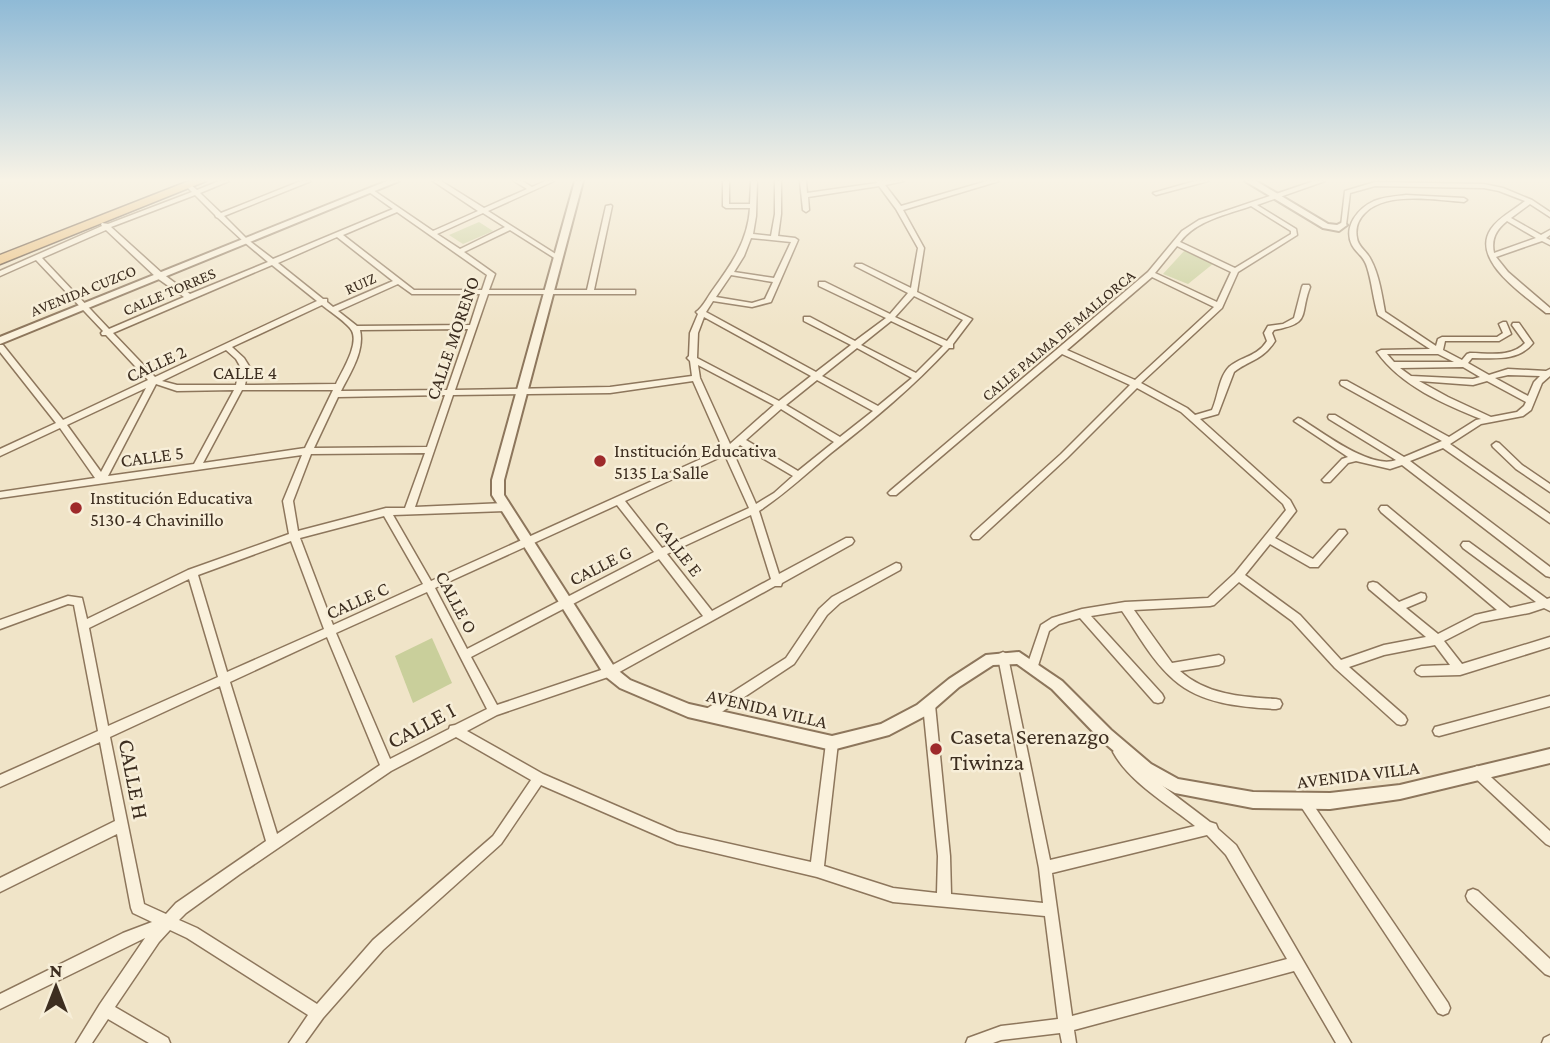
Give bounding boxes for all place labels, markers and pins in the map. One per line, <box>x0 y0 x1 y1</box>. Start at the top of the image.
place label: Institución Educativa 5135 La Salle <box>614 440 777 483</box>
marker: Institución Educativa 5135 La Salle <box>592 453 608 469</box>
place label: Institución Educativa 5130-4 Chavinillo <box>90 487 253 530</box>
marker: Institución Educativa 5130-4 Chavinillo <box>68 500 84 516</box>
place label: Caseta Serenazgo Tiwinza <box>950 723 1110 775</box>
marker: Caseta Serenazgo Tiwinza <box>928 741 944 757</box>

